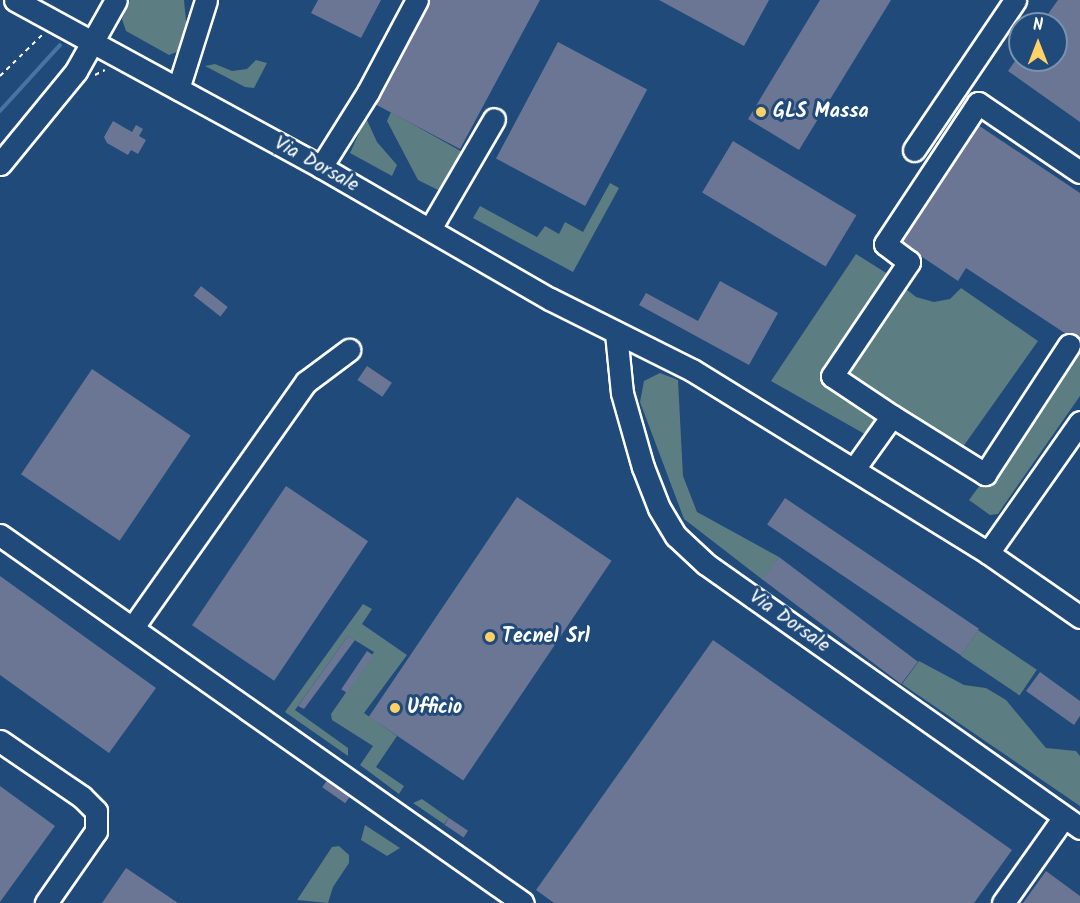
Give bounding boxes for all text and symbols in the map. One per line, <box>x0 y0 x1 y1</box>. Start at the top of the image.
north arrow <box>1008 12 1068 72</box>
text: N <box>1033 13 1043 38</box>
place label: GLS Massa <box>773 100 869 124</box>
marker: GLS Massa <box>754 105 768 119</box>
street label: Via Dorsale <box>269 132 363 198</box>
street label: Via Dorsale <box>744 585 834 659</box>
place label: Tecnel Srl <box>502 625 590 649</box>
marker: Tecnel Srl <box>483 630 497 644</box>
place label: Ufficio <box>407 696 462 720</box>
marker: Ufficio <box>388 701 402 715</box>

